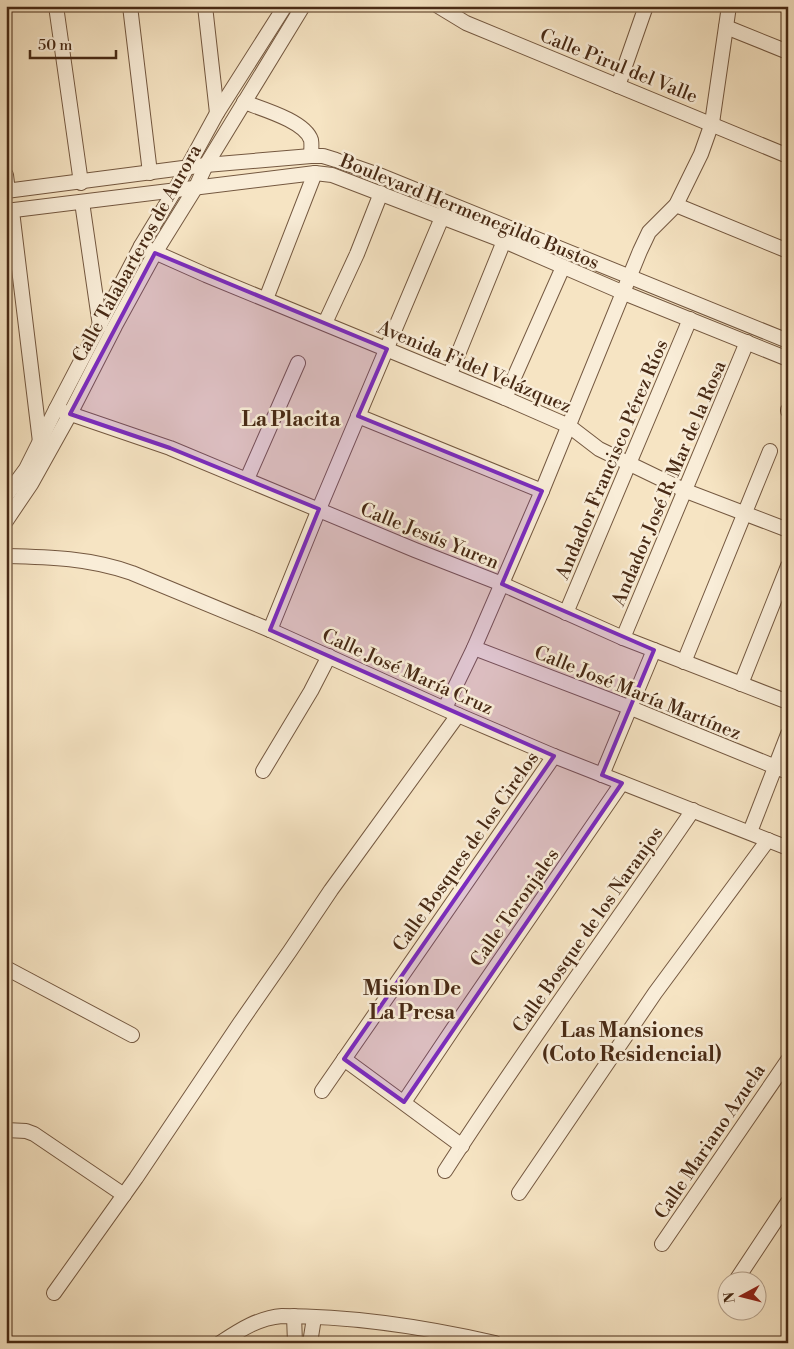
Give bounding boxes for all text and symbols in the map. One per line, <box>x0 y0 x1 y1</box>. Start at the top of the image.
street label: Calle Pirul del Valle <box>536 23 701 109</box>
scale bar <box>30 28 116 60</box>
text: 50 m <box>38 36 72 55</box>
street label: Calle Talabarteros de Aurora <box>67 140 207 367</box>
street label: Boulevard Hermenegildo Bustos <box>335 148 603 275</box>
street label: Avenida Fidel Velázquez <box>373 315 575 419</box>
street label: Andador Francisco Pérez Ríos <box>550 336 673 584</box>
street label: Andador José R. Mar de la Rosa <box>606 357 732 610</box>
district label: La Placita <box>242 407 341 433</box>
street label: Calle Jesús Yuren <box>357 497 503 575</box>
street label: Calle José María Cruz <box>318 623 497 720</box>
street label: Calle José María Martínez <box>531 640 745 745</box>
street label: Calle Bosques de los Cirelos <box>388 747 544 956</box>
street label: Calle Bosque de los Naranjos <box>507 822 668 1037</box>
street label: Calle Toronjales <box>465 844 565 971</box>
district label: Mision De La Presa <box>363 976 461 1026</box>
district label: Las Mansiones (Coto Residencial) <box>543 1018 721 1068</box>
street label: Calle Mariano Azuela <box>649 1059 771 1224</box>
north arrow <box>716 1272 766 1322</box>
text: N <box>720 1291 740 1304</box>

